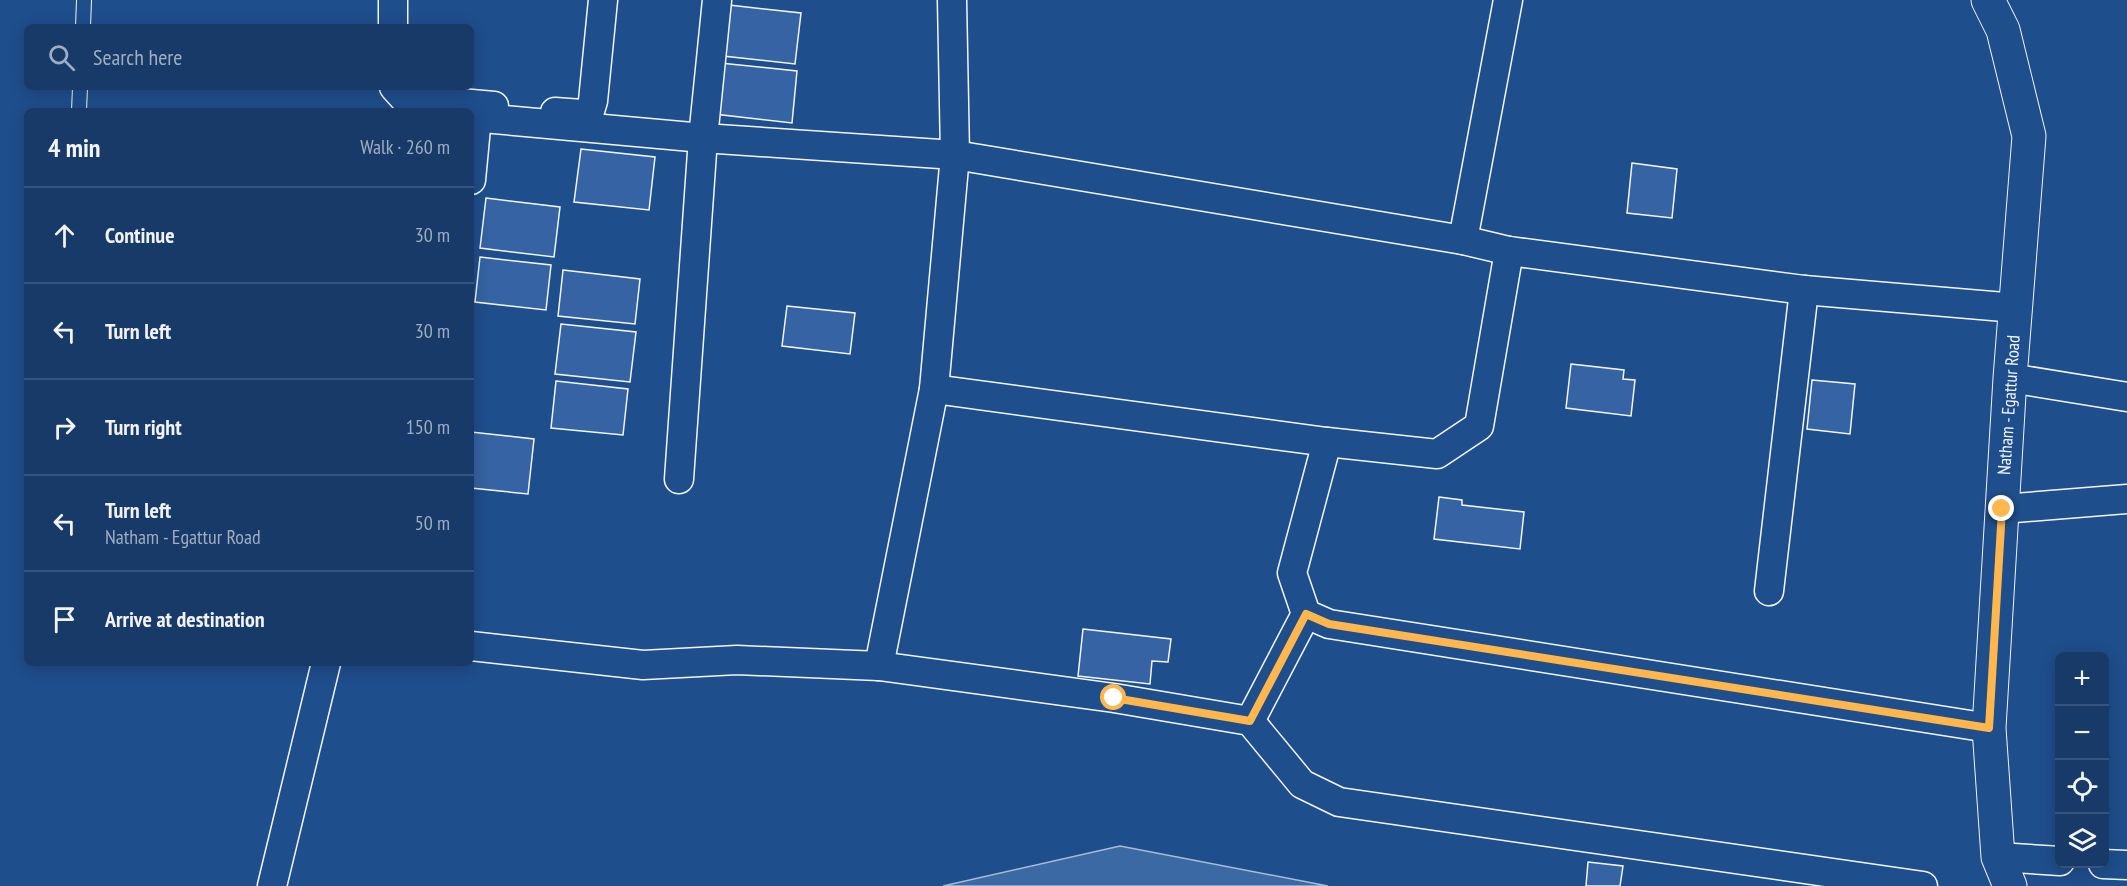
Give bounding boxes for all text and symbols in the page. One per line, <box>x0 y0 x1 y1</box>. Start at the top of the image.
search box <box>24 24 474 90</box>
icon: search <box>45 41 78 74</box>
text: Search here <box>93 43 182 71</box>
text: 4 min <box>48 131 101 164</box>
text: Walk · 260 m <box>360 134 450 160</box>
icon: ahead <box>48 219 81 252</box>
text: Continue <box>105 221 175 249</box>
text: 30 m <box>415 222 450 248</box>
icon: left <box>48 315 81 348</box>
text: Turn left <box>105 317 171 345</box>
text: 30 m <box>415 318 450 344</box>
street label: Natham - Egattur Road <box>1992 334 2025 476</box>
icon: right <box>48 411 81 444</box>
text: Turn right <box>105 413 182 441</box>
text: 150 m <box>406 414 450 440</box>
route end <box>1988 495 2014 521</box>
text: Turn left <box>105 496 171 524</box>
icon: left <box>48 507 81 540</box>
text: 50 m <box>415 510 450 536</box>
text: Natham - Egattur Road <box>105 524 261 550</box>
icon: arrive <box>48 603 81 636</box>
text: Arrive at destination <box>105 605 265 633</box>
map controls <box>2055 652 2109 868</box>
button: + <box>2055 652 2109 706</box>
route start <box>1100 684 1126 710</box>
button: − <box>2055 706 2109 760</box>
button: locate <box>2055 760 2109 814</box>
button: layers <box>2055 814 2109 868</box>

